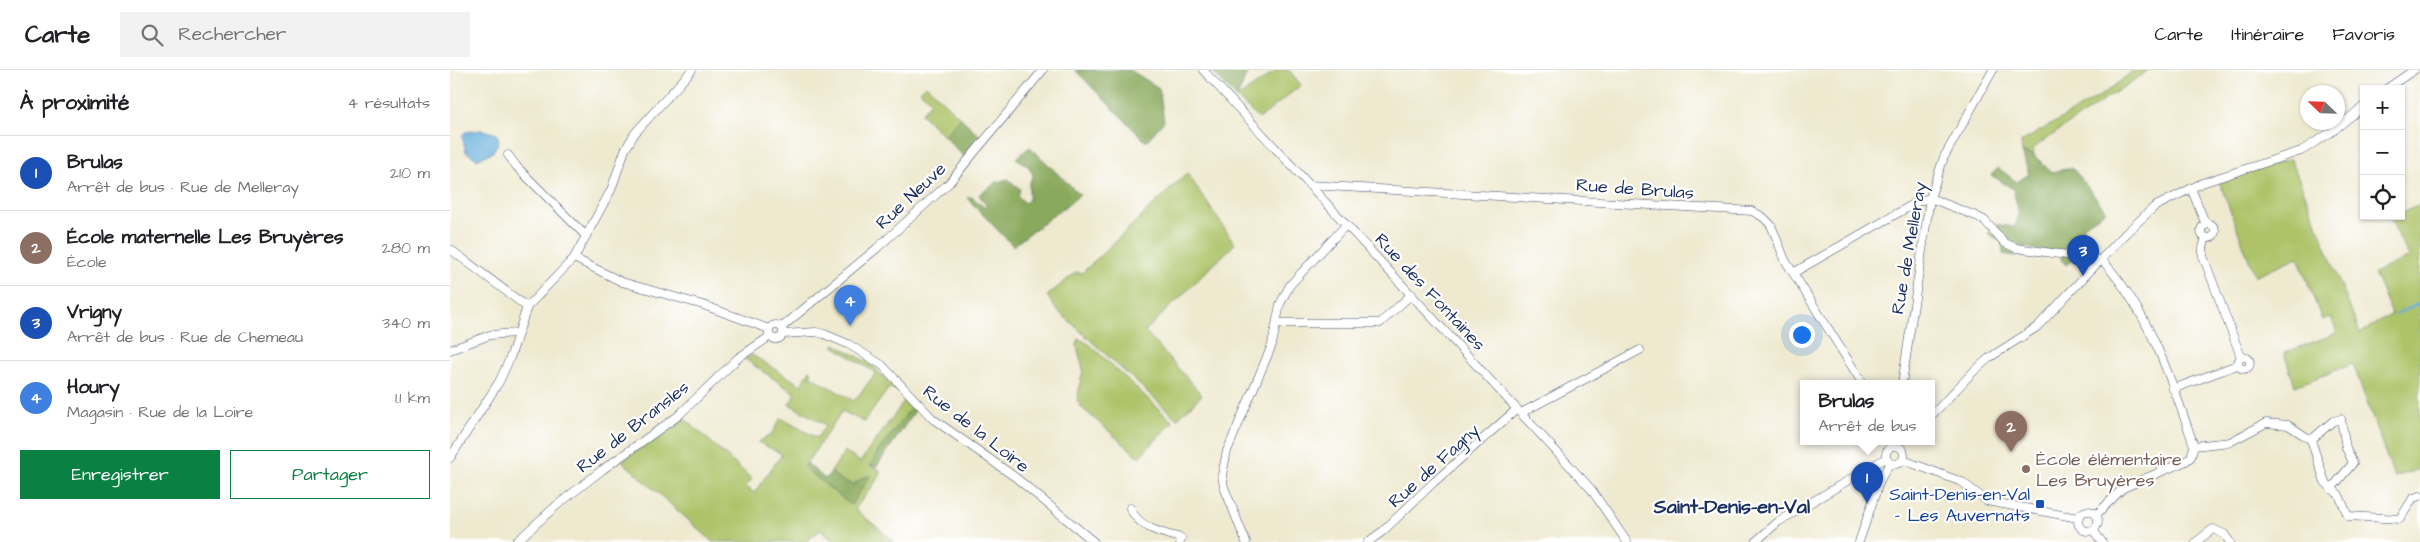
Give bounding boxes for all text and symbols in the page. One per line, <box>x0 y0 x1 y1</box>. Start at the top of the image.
search box <box>120 12 470 57</box>
text: Carte <box>25 18 90 52</box>
icon: search <box>138 21 166 49</box>
text: Rechercher <box>178 21 286 48</box>
text: Carte <box>2154 22 2203 47</box>
text: Itinéraire <box>2231 22 2304 47</box>
text: Favoris <box>2332 22 2395 47</box>
north arrow <box>2300 85 2345 130</box>
map controls <box>2360 85 2405 220</box>
button: + <box>2360 85 2405 130</box>
text: À proximité <box>20 88 129 117</box>
text: 4 résultats <box>347 92 430 114</box>
button: − <box>2360 130 2405 175</box>
text: Brulas <box>67 149 123 176</box>
street label: Rue Neuve <box>870 157 952 235</box>
text: 1 <box>35 162 37 184</box>
text: 210 m <box>390 162 430 184</box>
street label: Rue de Brulas <box>1575 172 1695 206</box>
button: locate <box>2360 175 2405 220</box>
text: Arrêt de bus · Rue de Melleray <box>67 176 299 198</box>
street label: Rue de Melleray <box>1885 180 1934 316</box>
text: École maternelle Les Bruyères <box>67 224 344 251</box>
street label: Rue des Fontaines <box>1369 228 1491 356</box>
pin: 3 <box>2067 235 2099 276</box>
text: 2 <box>31 237 41 259</box>
text: 280 m <box>382 237 430 259</box>
text: École <box>67 251 107 273</box>
pin: 4 <box>834 285 866 326</box>
text: Vrigny <box>67 299 122 326</box>
text: 3 <box>32 312 40 334</box>
text: 340 m <box>382 312 430 334</box>
your location <box>1789 322 1815 348</box>
text: Arrêt de bus · Rue de Chemeau <box>67 326 303 348</box>
text: Houry <box>67 374 120 401</box>
street label: Rue de Bransles <box>571 375 695 479</box>
street label: Rue de la Loire <box>917 379 1035 479</box>
popup <box>1800 380 1935 445</box>
text: 4 <box>31 387 41 409</box>
text: 1.1 km <box>395 387 430 409</box>
text: Brulas <box>1819 388 1874 415</box>
text: Magasin · Rue de la Loire <box>67 401 253 423</box>
pin: 2 <box>1995 411 2027 452</box>
text: Arrêt de bus <box>1819 415 1916 437</box>
street label: Rue de Fagny <box>1383 418 1486 514</box>
place label: École élémentaire Les Bruyères <box>2036 447 2182 494</box>
button: Enregistrer <box>20 450 220 499</box>
button: Partager <box>230 450 430 499</box>
pin: 1 <box>1851 462 1883 503</box>
marker: École élémentaire Les Bruyères <box>2020 463 2032 475</box>
place label: Saint-Denis-en-Val - Les Auvernats <box>1889 482 2030 528</box>
district label: Saint-Denis-en-Val <box>1653 493 1810 521</box>
marker: Saint-Denis-en-Val - Les Auvernats <box>2034 498 2046 510</box>

